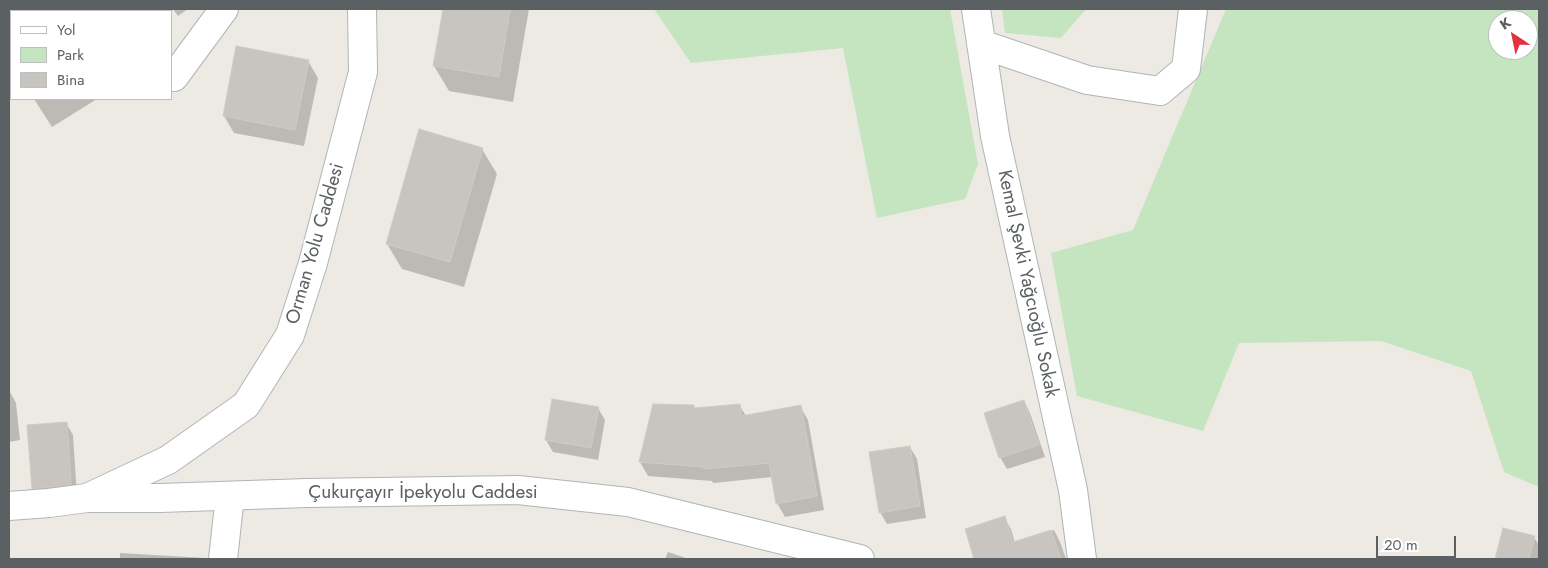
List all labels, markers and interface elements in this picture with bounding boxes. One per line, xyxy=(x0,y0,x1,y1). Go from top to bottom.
legend xyxy=(10,10,172,100)
north arrow xyxy=(1488,10,1538,60)
text: K xyxy=(1496,12,1515,34)
text: Yol xyxy=(57,19,76,41)
text: Park xyxy=(57,44,84,66)
text: Bina xyxy=(57,69,84,91)
street label: Orman Yolu Caddesi xyxy=(282,161,350,327)
street label: Kemal Şevki Yağcıoğlu Sokak xyxy=(992,168,1062,400)
street label: Çukurçayır İpekyolu Caddesi xyxy=(308,482,538,504)
scale bar xyxy=(1378,526,1458,558)
text: 20 m xyxy=(1384,534,1418,556)

